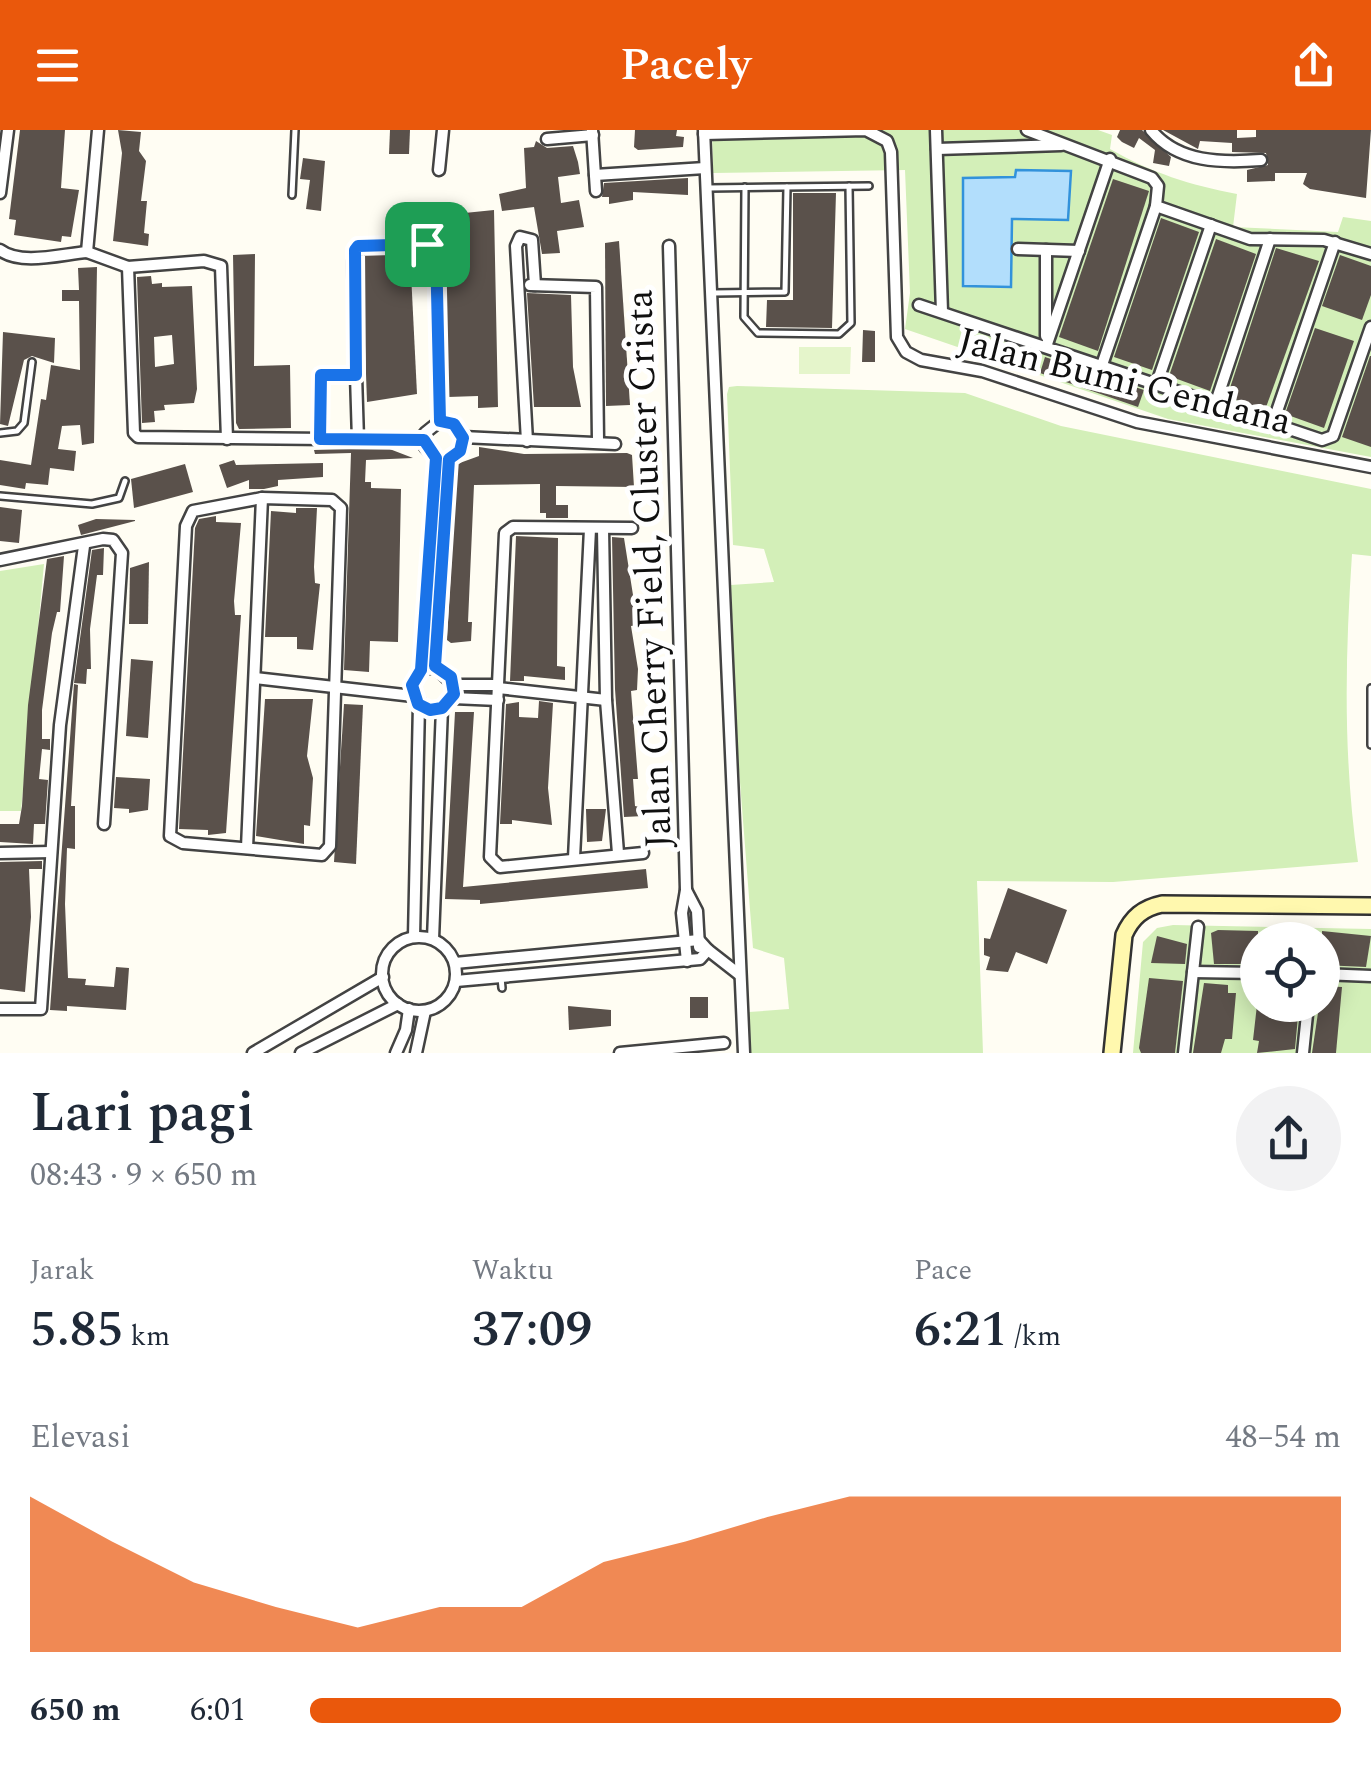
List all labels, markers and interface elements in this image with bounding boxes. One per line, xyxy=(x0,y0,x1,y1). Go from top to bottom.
text: Pacely xyxy=(620,31,751,100)
icon: menu xyxy=(30,38,85,93)
icon: share xyxy=(1286,38,1341,93)
pin xyxy=(385,202,470,287)
icon: arrive xyxy=(400,217,455,272)
street label: Jalan Cherry Field, Cluster Crista xyxy=(611,288,689,849)
street label: Jalan Bumi Cendana xyxy=(952,312,1298,452)
map controls xyxy=(1240,922,1340,1022)
button: locate xyxy=(1240,922,1340,1022)
text: Lari pagi xyxy=(30,1072,255,1155)
button: share xyxy=(1236,1086,1341,1191)
text: 08:43 · 9 × 650 m xyxy=(30,1151,258,1200)
text: Jarak xyxy=(30,1249,94,1292)
text: Waktu xyxy=(472,1249,553,1292)
text: Pace xyxy=(914,1249,972,1292)
text: 5.85 xyxy=(30,1292,123,1368)
text: 37:09 xyxy=(472,1292,592,1368)
text: 6:21 xyxy=(914,1292,1007,1368)
text: km xyxy=(123,1315,170,1358)
text: /km xyxy=(1007,1315,1061,1358)
text: Elevasi xyxy=(30,1413,131,1462)
text: 48–54 m xyxy=(1225,1413,1341,1462)
text: 650 m xyxy=(30,1686,121,1735)
text: 6:01 xyxy=(190,1686,246,1735)

